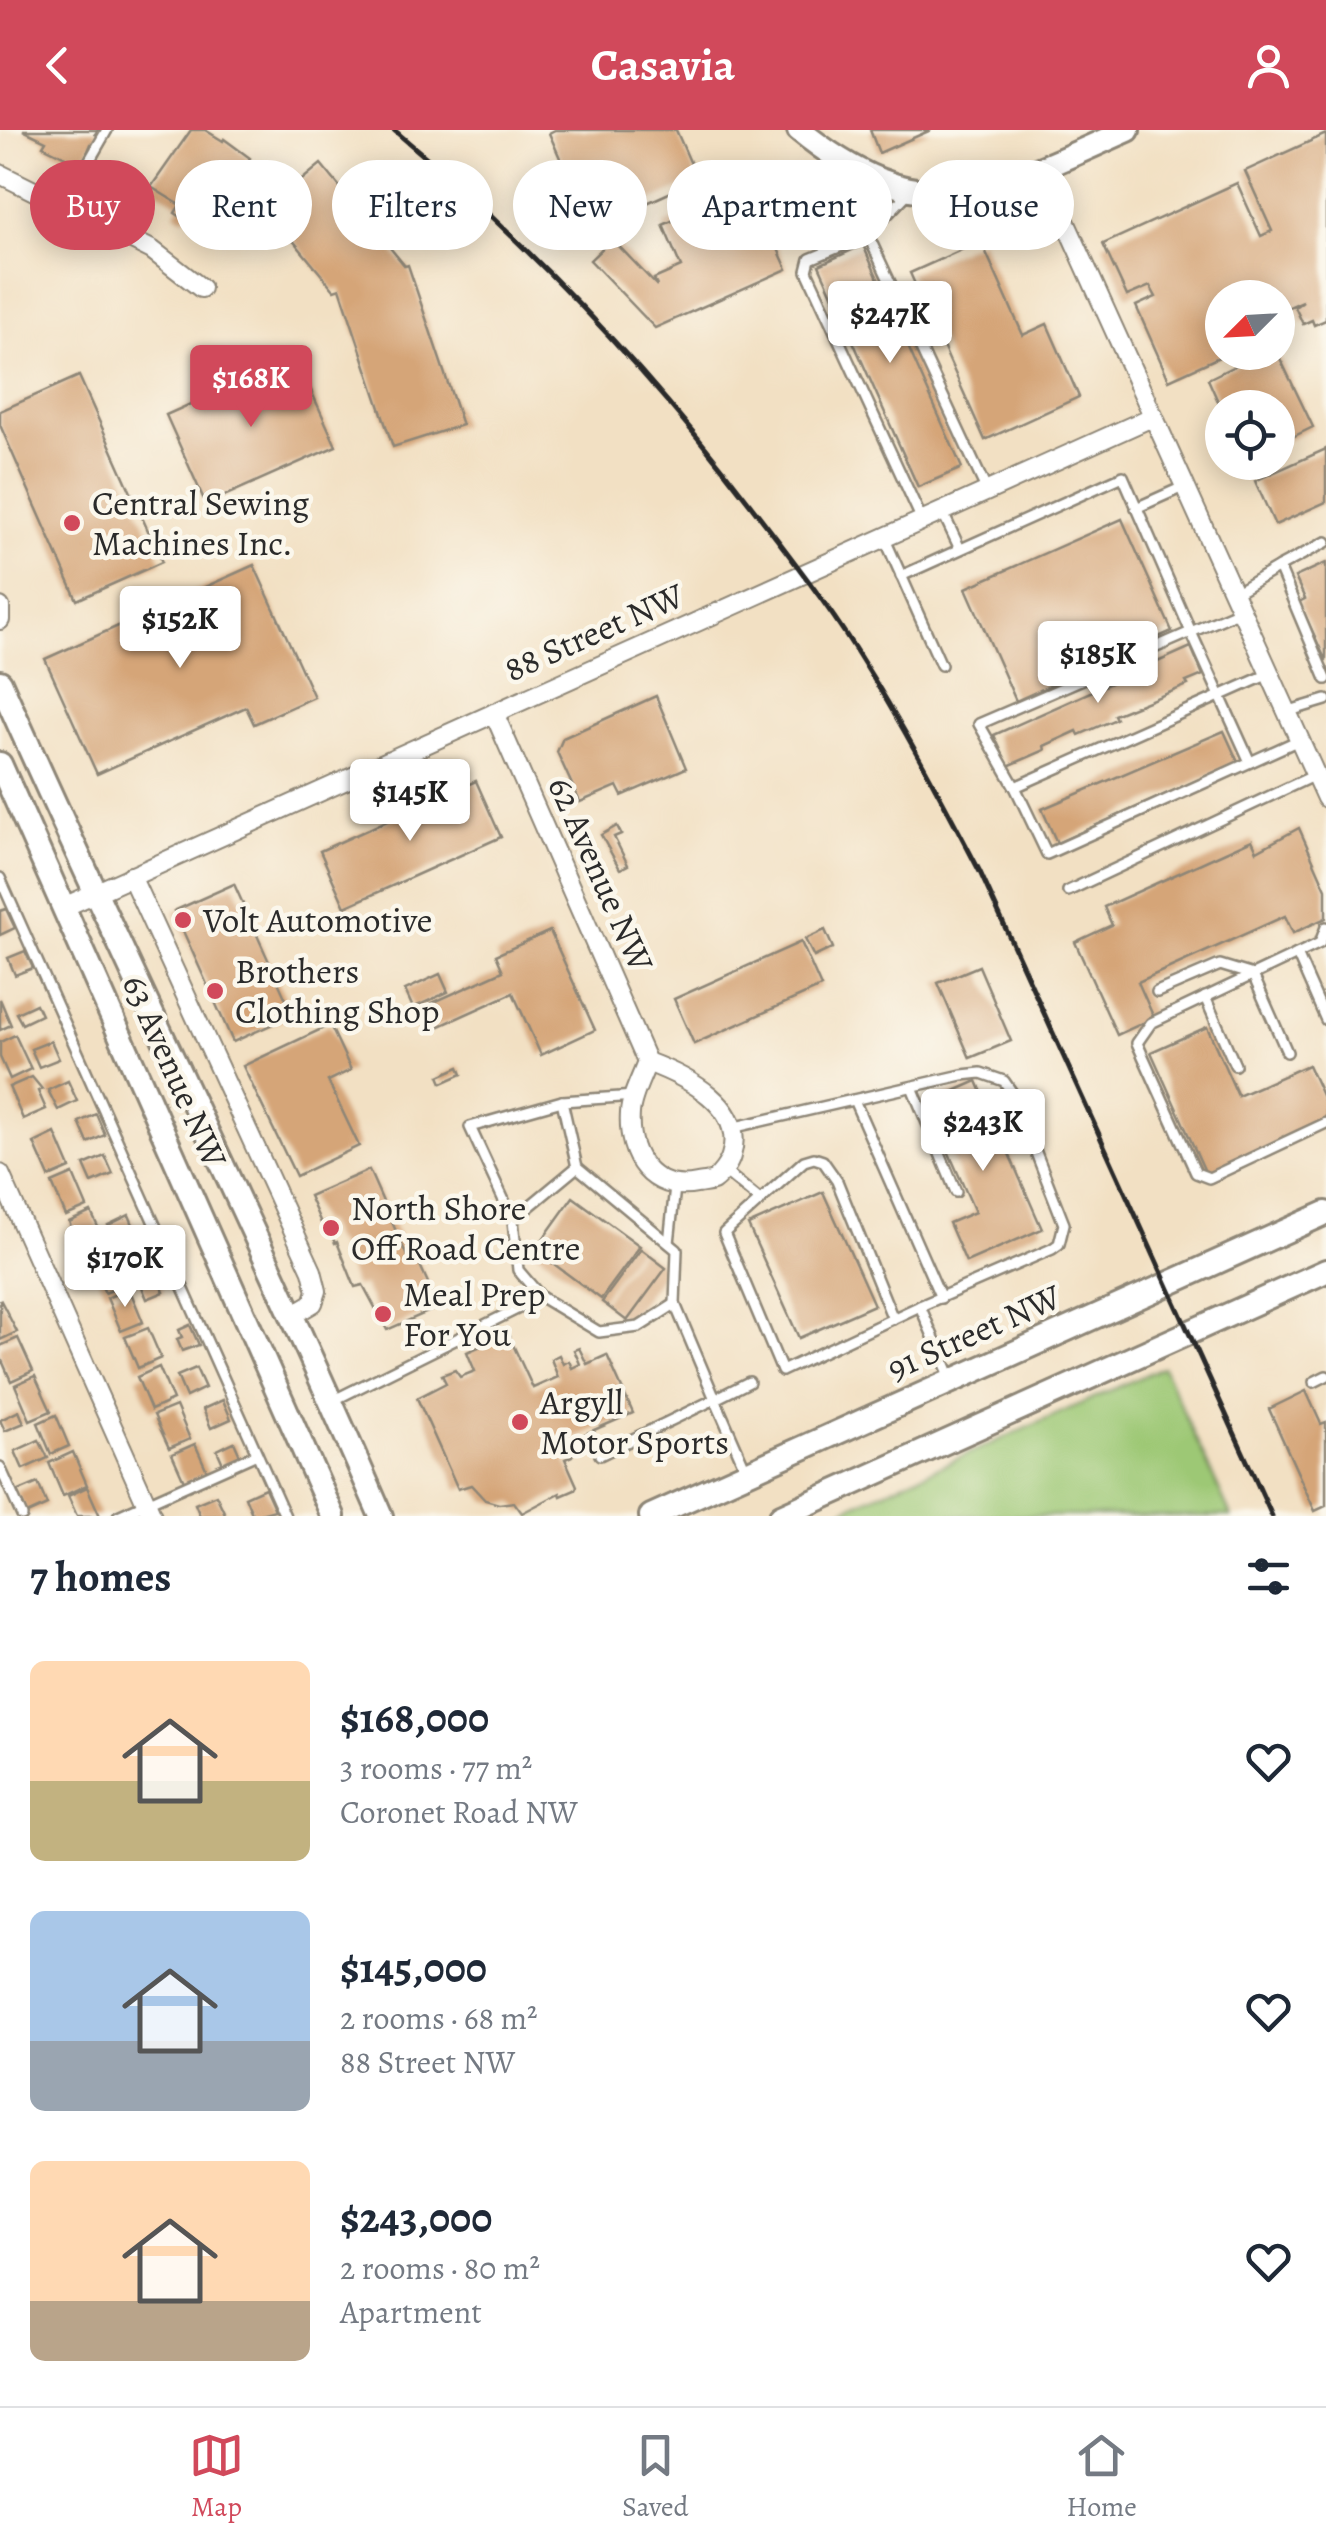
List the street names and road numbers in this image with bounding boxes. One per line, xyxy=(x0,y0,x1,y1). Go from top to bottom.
street label: 88 Street NW xyxy=(497,571,692,693)
street label: 62 Avenue NW xyxy=(537,769,666,979)
street label: 63 Avenue NW xyxy=(111,967,239,1175)
street label: 91 Street NW xyxy=(879,1272,1069,1392)

